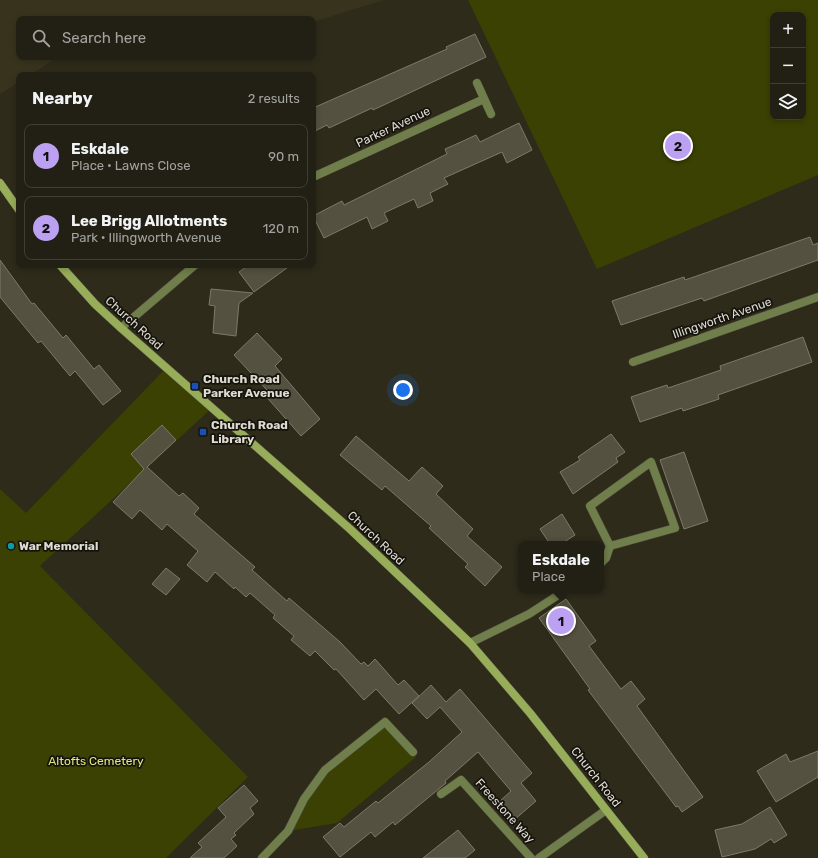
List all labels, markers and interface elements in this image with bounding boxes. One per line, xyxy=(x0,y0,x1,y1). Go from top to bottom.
map controls xyxy=(770,12,806,120)
button: + xyxy=(770,12,806,48)
search box xyxy=(16,16,316,60)
icon: search xyxy=(30,27,52,49)
text: Search here xyxy=(62,29,146,47)
button: − xyxy=(770,48,806,84)
button: layers xyxy=(770,84,806,120)
text: Nearby xyxy=(32,88,93,108)
text: 2 results xyxy=(248,91,300,106)
street label: Parker Avenue xyxy=(354,104,433,150)
pin: 2 xyxy=(665,131,691,161)
text: Eskdale xyxy=(71,140,129,158)
text: 1 xyxy=(43,149,49,164)
text: 90 m xyxy=(268,149,299,164)
text: Place · Lawns Close xyxy=(71,158,191,173)
text: Lee Brigg Allotments xyxy=(71,212,227,230)
text: 2 xyxy=(42,221,50,236)
text: 120 m xyxy=(263,221,299,236)
text: Park · Illingworth Avenue xyxy=(71,230,221,245)
street label: Church Road xyxy=(102,294,166,352)
street label: Illingworth Avenue xyxy=(671,294,774,342)
place label: Church Road Parker Avenue xyxy=(203,372,290,400)
your location xyxy=(393,380,413,400)
marker: Church Road Parker Avenue xyxy=(190,381,200,391)
place label: Church Road Library xyxy=(211,418,288,446)
marker: Church Road Library xyxy=(198,427,208,437)
street label: Church Road xyxy=(345,508,407,568)
place label: War Memorial xyxy=(19,539,98,553)
marker: War Memorial xyxy=(6,541,16,551)
popup xyxy=(518,541,604,593)
text: Eskdale xyxy=(532,551,590,569)
text: Place xyxy=(532,569,565,584)
pin: 1 xyxy=(548,606,574,636)
street label: Church Road xyxy=(568,744,624,810)
park label: Altofts Cemetery xyxy=(48,754,144,768)
street label: Freestone Way xyxy=(472,776,538,846)

